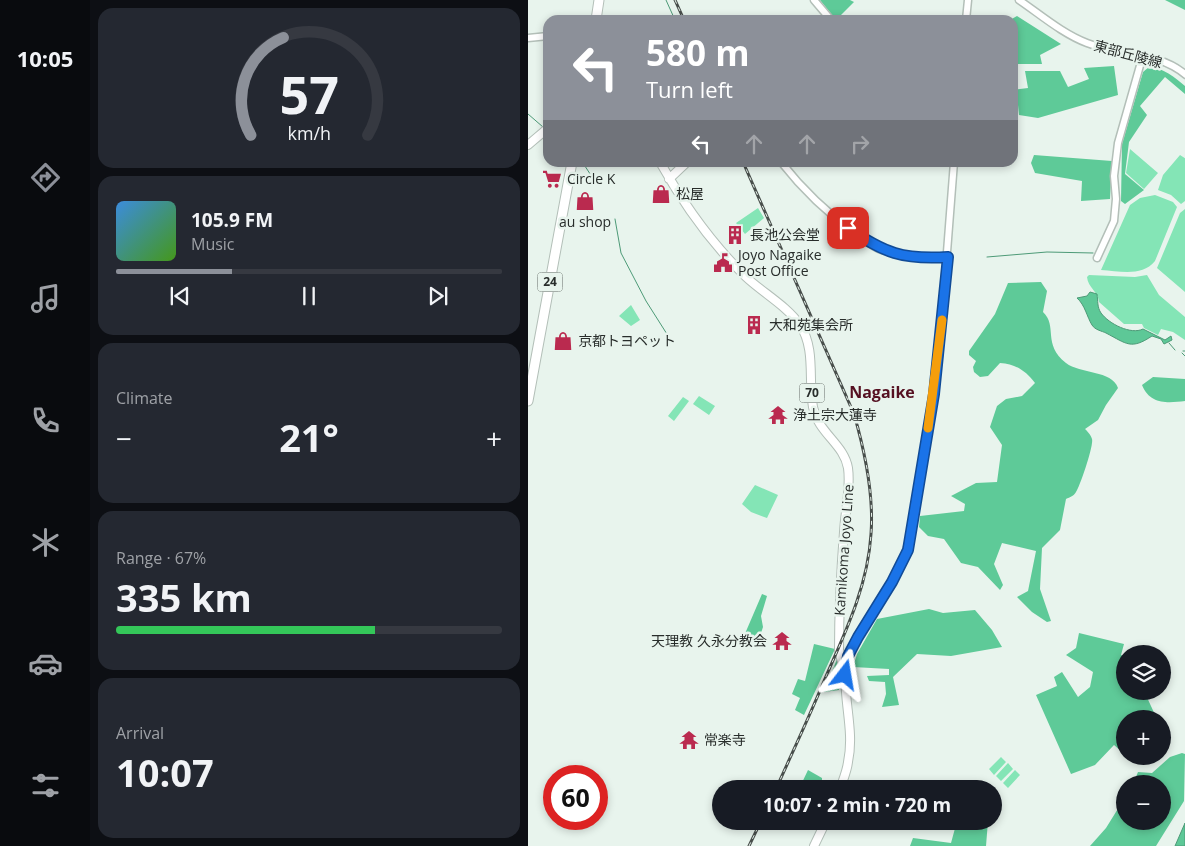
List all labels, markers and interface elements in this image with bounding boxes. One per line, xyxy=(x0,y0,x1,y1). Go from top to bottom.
text: 580 m xyxy=(646,29,750,76)
icon: left xyxy=(563,35,628,100)
street label: 東部丘陵線 xyxy=(1092,35,1164,72)
text: 10:05 xyxy=(17,43,73,73)
text: 57 xyxy=(279,58,339,129)
text: Turn left xyxy=(646,74,733,104)
text: km/h xyxy=(287,121,331,145)
icon: left xyxy=(687,130,715,158)
icon: ahead xyxy=(740,130,768,158)
icon: ahead xyxy=(793,130,821,158)
icon: right xyxy=(846,130,874,158)
icon: directions xyxy=(28,160,63,195)
supermarket icon: Circle K xyxy=(541,168,563,190)
place label: Circle K xyxy=(567,169,616,188)
shop icon: 松屋 xyxy=(650,183,672,205)
place label: 松屋 xyxy=(676,184,704,203)
shop icon: au shop xyxy=(574,190,596,212)
text: 105.9 FM xyxy=(191,207,273,233)
pin xyxy=(827,207,869,249)
place label: au shop xyxy=(559,212,611,231)
icon: arrive xyxy=(834,214,862,242)
building icon: 長池公会堂 xyxy=(724,224,746,246)
place label: 長池公会堂 xyxy=(750,225,820,244)
text: Music xyxy=(191,233,235,255)
place label: Joyo Nagaike Post Office xyxy=(736,245,822,280)
public building icon: Joyo Nagaike Post Office xyxy=(712,252,734,274)
road number: 24 xyxy=(538,272,562,292)
icon: music xyxy=(28,281,63,316)
icon: previous xyxy=(166,282,194,310)
icon: pause xyxy=(295,282,323,310)
icon: next xyxy=(424,282,452,310)
building icon: 大和苑集会所 xyxy=(743,314,765,336)
place label: 大和苑集会所 xyxy=(769,315,853,334)
shop icon: 京都トヨペット xyxy=(552,330,574,352)
place label: 京都トヨペット xyxy=(578,331,676,350)
district label: Nagaike xyxy=(849,381,915,403)
road number: 70 xyxy=(800,383,824,402)
text: Climate xyxy=(116,387,173,409)
icon: phone xyxy=(28,403,63,438)
temple icon: 浄土宗大蓮寺 xyxy=(767,404,789,426)
place label: 浄土宗大蓮寺 xyxy=(793,405,877,424)
text: 21° xyxy=(279,411,339,463)
text: − xyxy=(116,419,132,457)
text: + xyxy=(486,419,502,457)
street label: Kamikoma Joyo Line xyxy=(829,484,858,616)
icon: climate xyxy=(28,525,63,560)
text: Range · 67% xyxy=(116,547,206,569)
text: 335 km xyxy=(116,571,252,623)
temple icon: 天理教 久永分教会 xyxy=(771,630,793,652)
place label: 天理教 久永分教会 xyxy=(651,631,767,650)
map controls xyxy=(1116,645,1171,830)
button: layers xyxy=(1116,645,1171,700)
icon: car xyxy=(28,646,63,681)
position arrow xyxy=(818,648,870,700)
button: + xyxy=(1116,710,1171,765)
text: Arrival xyxy=(116,722,164,744)
temple icon: 常楽寺 xyxy=(678,729,700,751)
place label: 常楽寺 xyxy=(704,730,746,749)
text: 10:07 xyxy=(116,746,214,798)
speed limit sign: 60 xyxy=(543,765,608,830)
icon: filters xyxy=(28,768,63,803)
button: − xyxy=(1116,775,1171,830)
text: 10:07 · 2 min · 720 m xyxy=(763,792,951,818)

